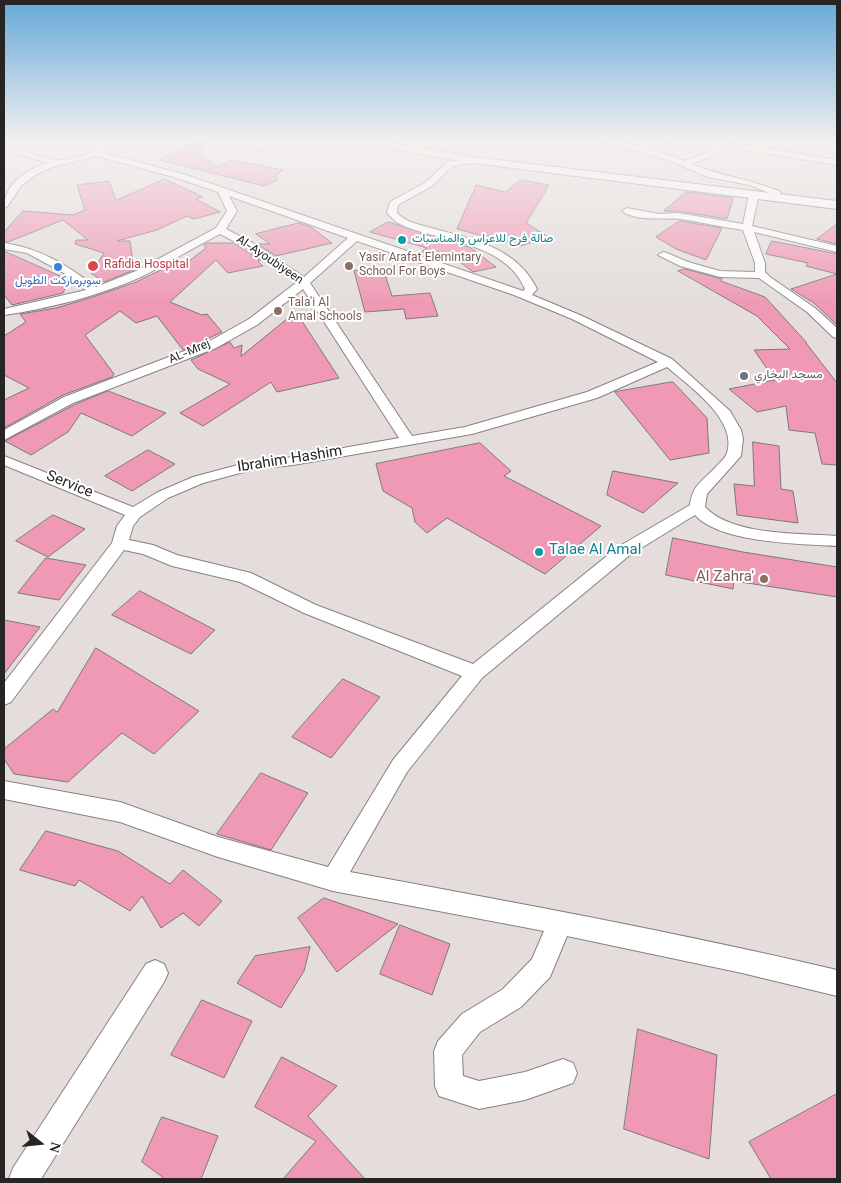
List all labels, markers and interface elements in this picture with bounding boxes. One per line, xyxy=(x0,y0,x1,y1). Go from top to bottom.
street label: Al-Ayoubiyeen xyxy=(233,233,305,289)
place label: صالة فرح للاعراس والمناسبات xyxy=(412,233,553,247)
marker: صالة فرح للاعراس والمناسبات xyxy=(396,234,408,246)
place label: Yasir Arafat Elemintary School For Boys xyxy=(359,252,481,280)
marker: Rafidia Hospital xyxy=(86,259,100,273)
place label: Rafidia Hospital xyxy=(104,259,189,273)
marker: Yasir Arafat Elemintary School For Boys xyxy=(343,260,355,272)
marker: سوبرماركت الطويل xyxy=(52,261,64,273)
place label: سوبرماركت الطويل xyxy=(15,275,101,289)
place label: Tala'i Al Amal Schools xyxy=(288,297,362,325)
marker: Tala'i Al Amal Schools xyxy=(272,305,284,317)
street label: AL-Mrej xyxy=(167,338,213,368)
place label: مسجد البخاري xyxy=(754,369,823,383)
marker: مسجد البخاري xyxy=(738,370,750,382)
street label: Ibrahim Hashim xyxy=(236,444,344,478)
street label: Service xyxy=(43,469,95,503)
place label: Talae Al Amal xyxy=(549,543,641,561)
marker: Talae Al Amal xyxy=(533,546,545,558)
place label: Al Zahra' xyxy=(696,570,754,588)
marker: Al Zahra' xyxy=(758,573,770,585)
north arrow xyxy=(15,1118,65,1168)
text: N xyxy=(46,1140,64,1154)

